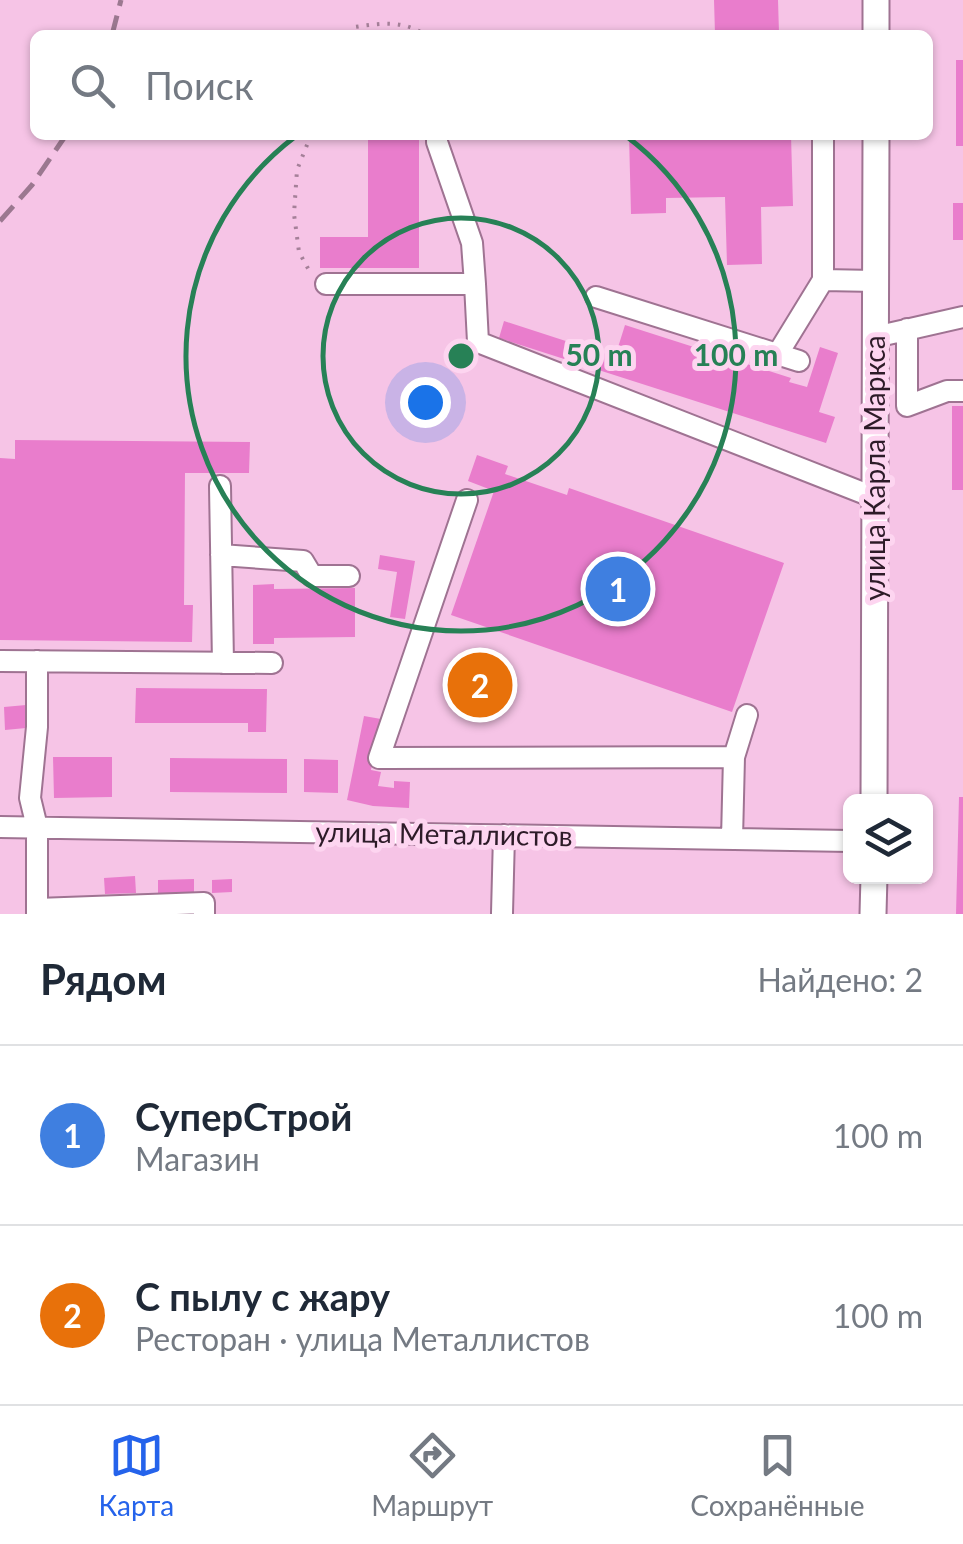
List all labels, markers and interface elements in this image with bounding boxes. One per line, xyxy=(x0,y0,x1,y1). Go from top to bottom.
search box xyxy=(30,30,933,140)
icon: search xyxy=(65,58,120,113)
text: Поиск xyxy=(145,62,254,108)
street label: улица Карла Маркса xyxy=(857,335,891,601)
text: 50 m xyxy=(565,336,633,372)
text: 100 m xyxy=(694,336,778,372)
centre of rings xyxy=(443,338,479,374)
your location xyxy=(400,377,451,428)
pin: 1 xyxy=(586,552,650,626)
pin: 2 xyxy=(448,648,512,722)
map controls xyxy=(843,794,933,884)
button: layers xyxy=(843,794,933,884)
street label: улица Металлистов xyxy=(315,814,573,852)
text: Рядом xyxy=(40,954,167,1004)
text: Найдено: 2 xyxy=(757,960,923,999)
text: СуперСтрой xyxy=(135,1093,352,1139)
text: 1 xyxy=(63,1116,82,1155)
text: 100 m xyxy=(833,1116,923,1155)
text: Магазин xyxy=(135,1139,260,1178)
text: С пылу с жару xyxy=(135,1273,390,1319)
text: 2 xyxy=(63,1296,82,1335)
text: 100 m xyxy=(833,1296,923,1335)
text: Ресторан · улица Металлистов xyxy=(135,1319,590,1358)
tab: Карта xyxy=(98,1428,174,1522)
tab: Маршрут xyxy=(371,1428,493,1522)
tab: Сохранённые xyxy=(690,1428,865,1522)

